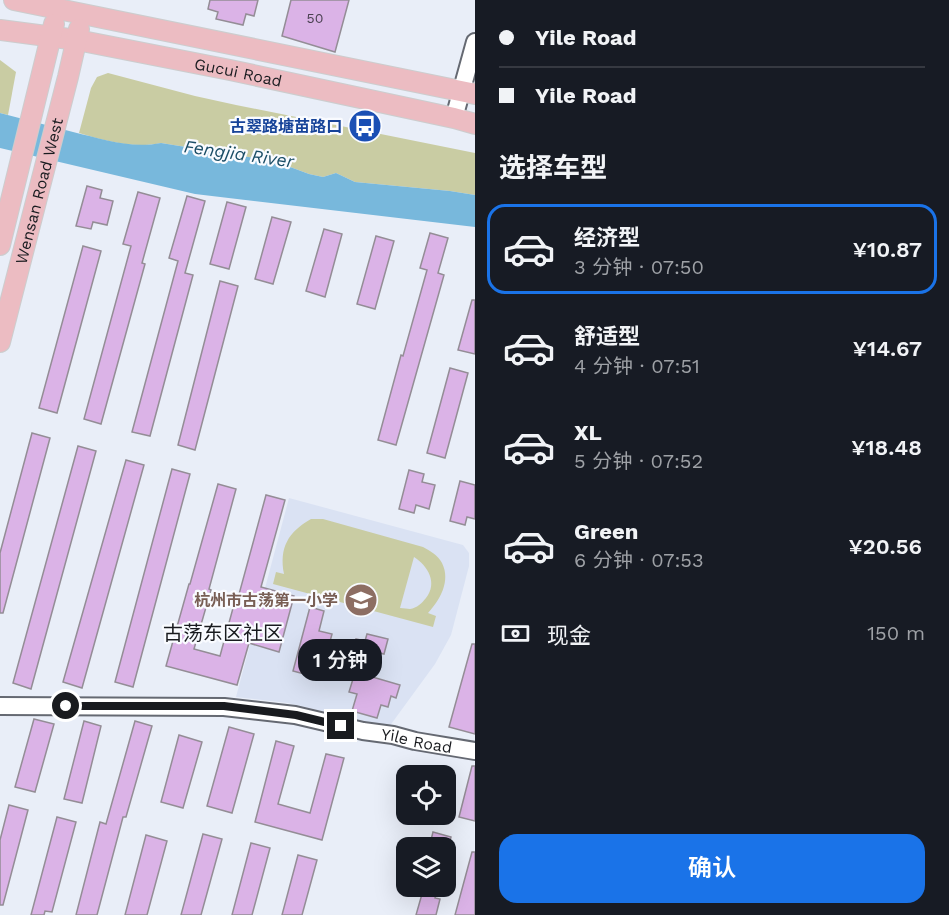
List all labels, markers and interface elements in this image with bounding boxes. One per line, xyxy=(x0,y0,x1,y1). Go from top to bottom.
house number: 50 xyxy=(307,10,323,26)
text: Yile Road xyxy=(535,25,636,50)
street label: Gucui Road xyxy=(193,54,284,91)
text: Yile Road xyxy=(535,83,636,108)
bus stop icon: 古翠路塘苗路口 xyxy=(347,108,383,144)
street label: Wensan Road West xyxy=(11,116,67,266)
place label: 古翠路塘苗路口 xyxy=(230,117,342,136)
water label: Fengjia River xyxy=(183,135,296,172)
text: 选择车型 xyxy=(499,152,607,184)
icon: car xyxy=(502,222,556,276)
text: 经济型 xyxy=(574,225,640,250)
text: ¥10.87 xyxy=(853,237,922,262)
text: 3 分钟 · 07:50 xyxy=(574,255,704,279)
icon: car xyxy=(502,321,556,375)
text: 舒适型 xyxy=(574,324,640,349)
text: ¥14.67 xyxy=(853,336,922,361)
text: 4 分钟 · 07:51 xyxy=(574,354,700,378)
icon: car xyxy=(502,420,556,474)
text: XL xyxy=(574,420,602,445)
text: ¥18.48 xyxy=(851,435,922,460)
text: 5 分钟 · 07:52 xyxy=(574,449,703,473)
icon: car xyxy=(502,519,556,573)
text: Green xyxy=(574,519,638,544)
text: ¥20.56 xyxy=(849,534,922,559)
text: 6 分钟 · 07:53 xyxy=(574,548,704,572)
school or university icon: 杭州市古荡第一小学 xyxy=(343,582,379,618)
place label: 杭州市古荡第一小学 xyxy=(194,591,338,610)
icon: cash xyxy=(499,617,532,650)
district label: 古荡东区社区 xyxy=(163,621,283,645)
text: 150 m xyxy=(867,621,925,645)
text: 现金 xyxy=(547,623,591,648)
callout: 1 分钟 xyxy=(299,639,383,681)
text: 1 分钟 xyxy=(313,648,367,672)
route start xyxy=(52,692,79,719)
route end xyxy=(327,712,354,739)
street label: Yile Road xyxy=(380,725,454,757)
map controls xyxy=(396,765,456,897)
button: locate xyxy=(396,765,456,825)
button: 确认 xyxy=(499,834,925,903)
button: layers xyxy=(396,837,456,897)

